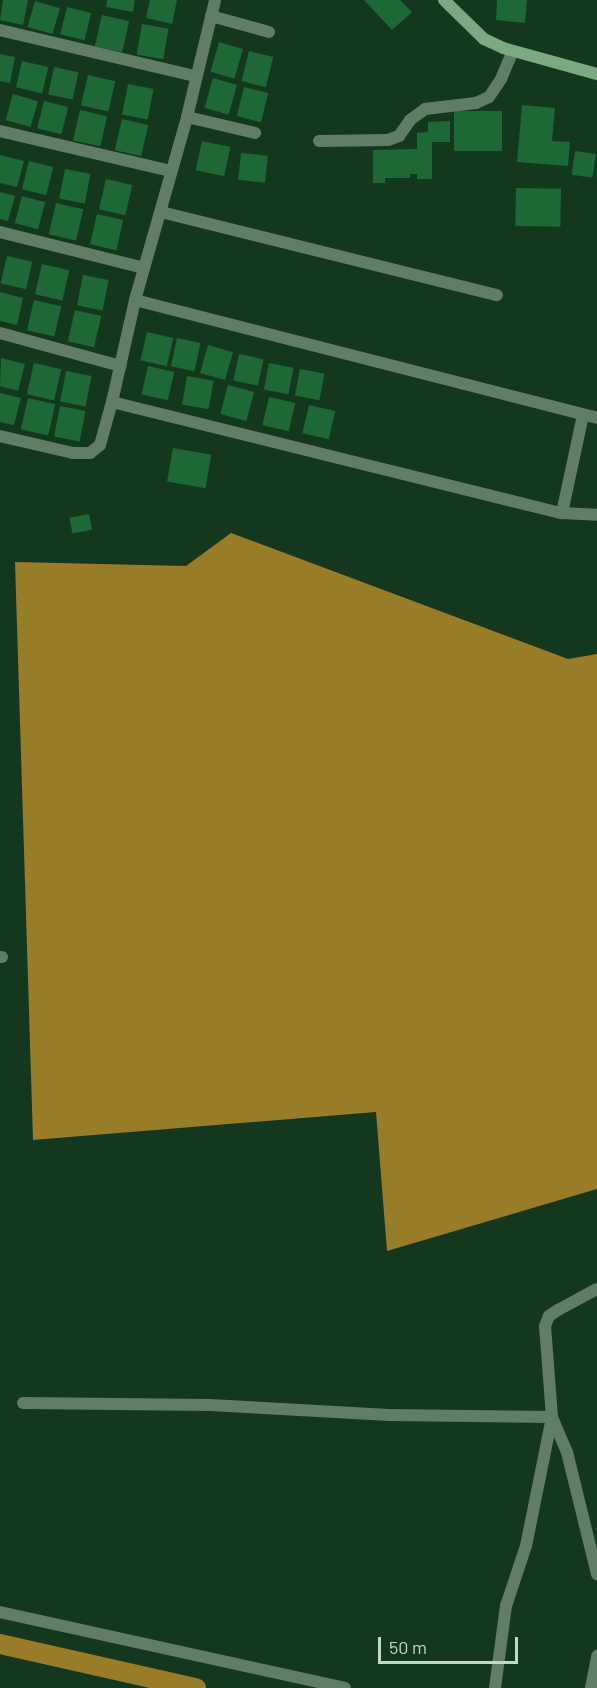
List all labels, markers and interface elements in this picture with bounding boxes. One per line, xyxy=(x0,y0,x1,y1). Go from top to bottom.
scale bar xyxy=(381,1625,520,1663)
text: 50 m xyxy=(389,1636,427,1658)

